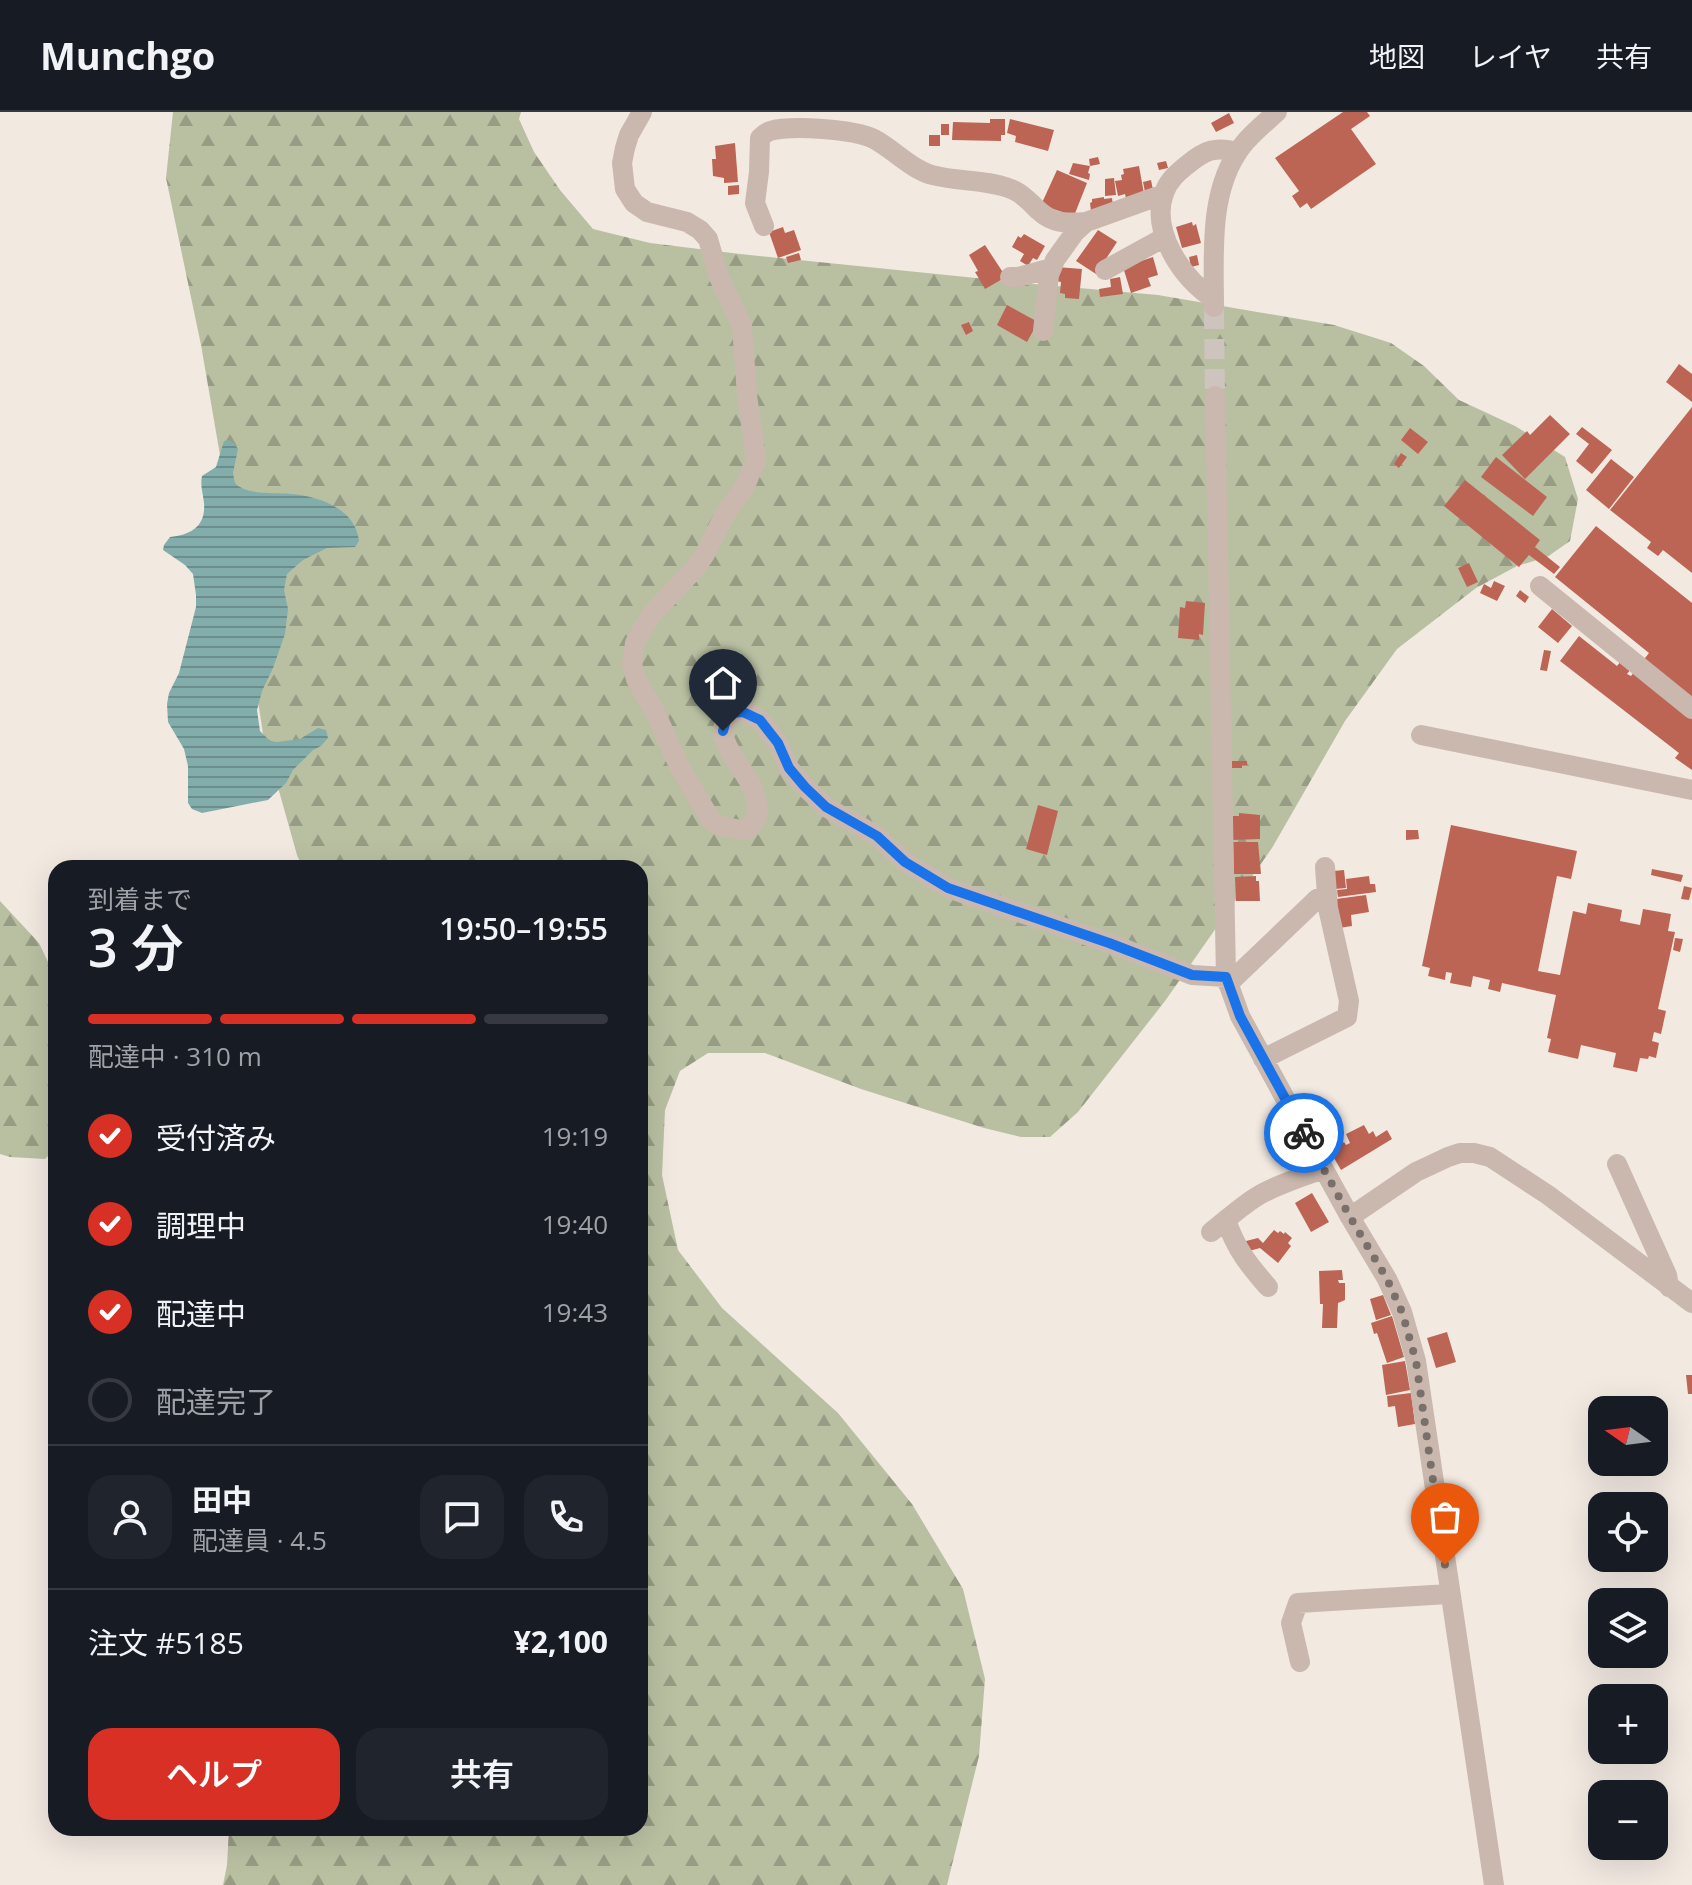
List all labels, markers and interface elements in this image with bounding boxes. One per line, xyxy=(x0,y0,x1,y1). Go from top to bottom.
text: Munchgo xyxy=(40,29,215,81)
text: 地図 xyxy=(1369,37,1425,75)
text: レイヤ xyxy=(1469,37,1552,75)
text: 共有 xyxy=(1596,37,1652,75)
pin xyxy=(689,649,757,731)
icon: home xyxy=(701,661,745,705)
text: 到着まで xyxy=(88,881,192,917)
text: 19:50–19:55 xyxy=(439,908,608,949)
text: 3 分 xyxy=(88,911,183,982)
text: 配達中 · 310 m xyxy=(88,1038,262,1074)
courier xyxy=(1264,1093,1344,1173)
icon: bike xyxy=(1282,1111,1326,1155)
icon: check xyxy=(88,1114,132,1158)
text: 受付済み xyxy=(156,1117,276,1158)
text: 19:19 xyxy=(542,1118,608,1154)
icon: check xyxy=(88,1202,132,1246)
text: 調理中 xyxy=(156,1205,246,1246)
text: 19:40 xyxy=(542,1206,608,1242)
icon: check xyxy=(88,1290,132,1334)
text: 配達中 xyxy=(156,1293,246,1334)
text: 19:43 xyxy=(542,1294,608,1330)
text: 配達完了 xyxy=(156,1381,276,1422)
north arrow xyxy=(1588,1396,1668,1476)
map controls xyxy=(1588,1396,1668,1860)
button: person xyxy=(88,1475,172,1559)
button: chat xyxy=(420,1475,504,1559)
button: phone xyxy=(524,1475,608,1559)
text: 田中 xyxy=(192,1479,252,1520)
pin xyxy=(1411,1483,1479,1565)
button: locate xyxy=(1588,1492,1668,1572)
icon: bag xyxy=(1423,1495,1467,1539)
text: 配達員 · 4.5 xyxy=(192,1522,327,1558)
button: layers xyxy=(1588,1588,1668,1668)
text: ¥2,100 xyxy=(514,1621,608,1662)
text: 注文 #5185 xyxy=(88,1622,244,1663)
button: + xyxy=(1588,1684,1668,1764)
button: ヘルプ xyxy=(88,1728,340,1820)
button: 共有 xyxy=(356,1728,608,1820)
button: − xyxy=(1588,1780,1668,1860)

